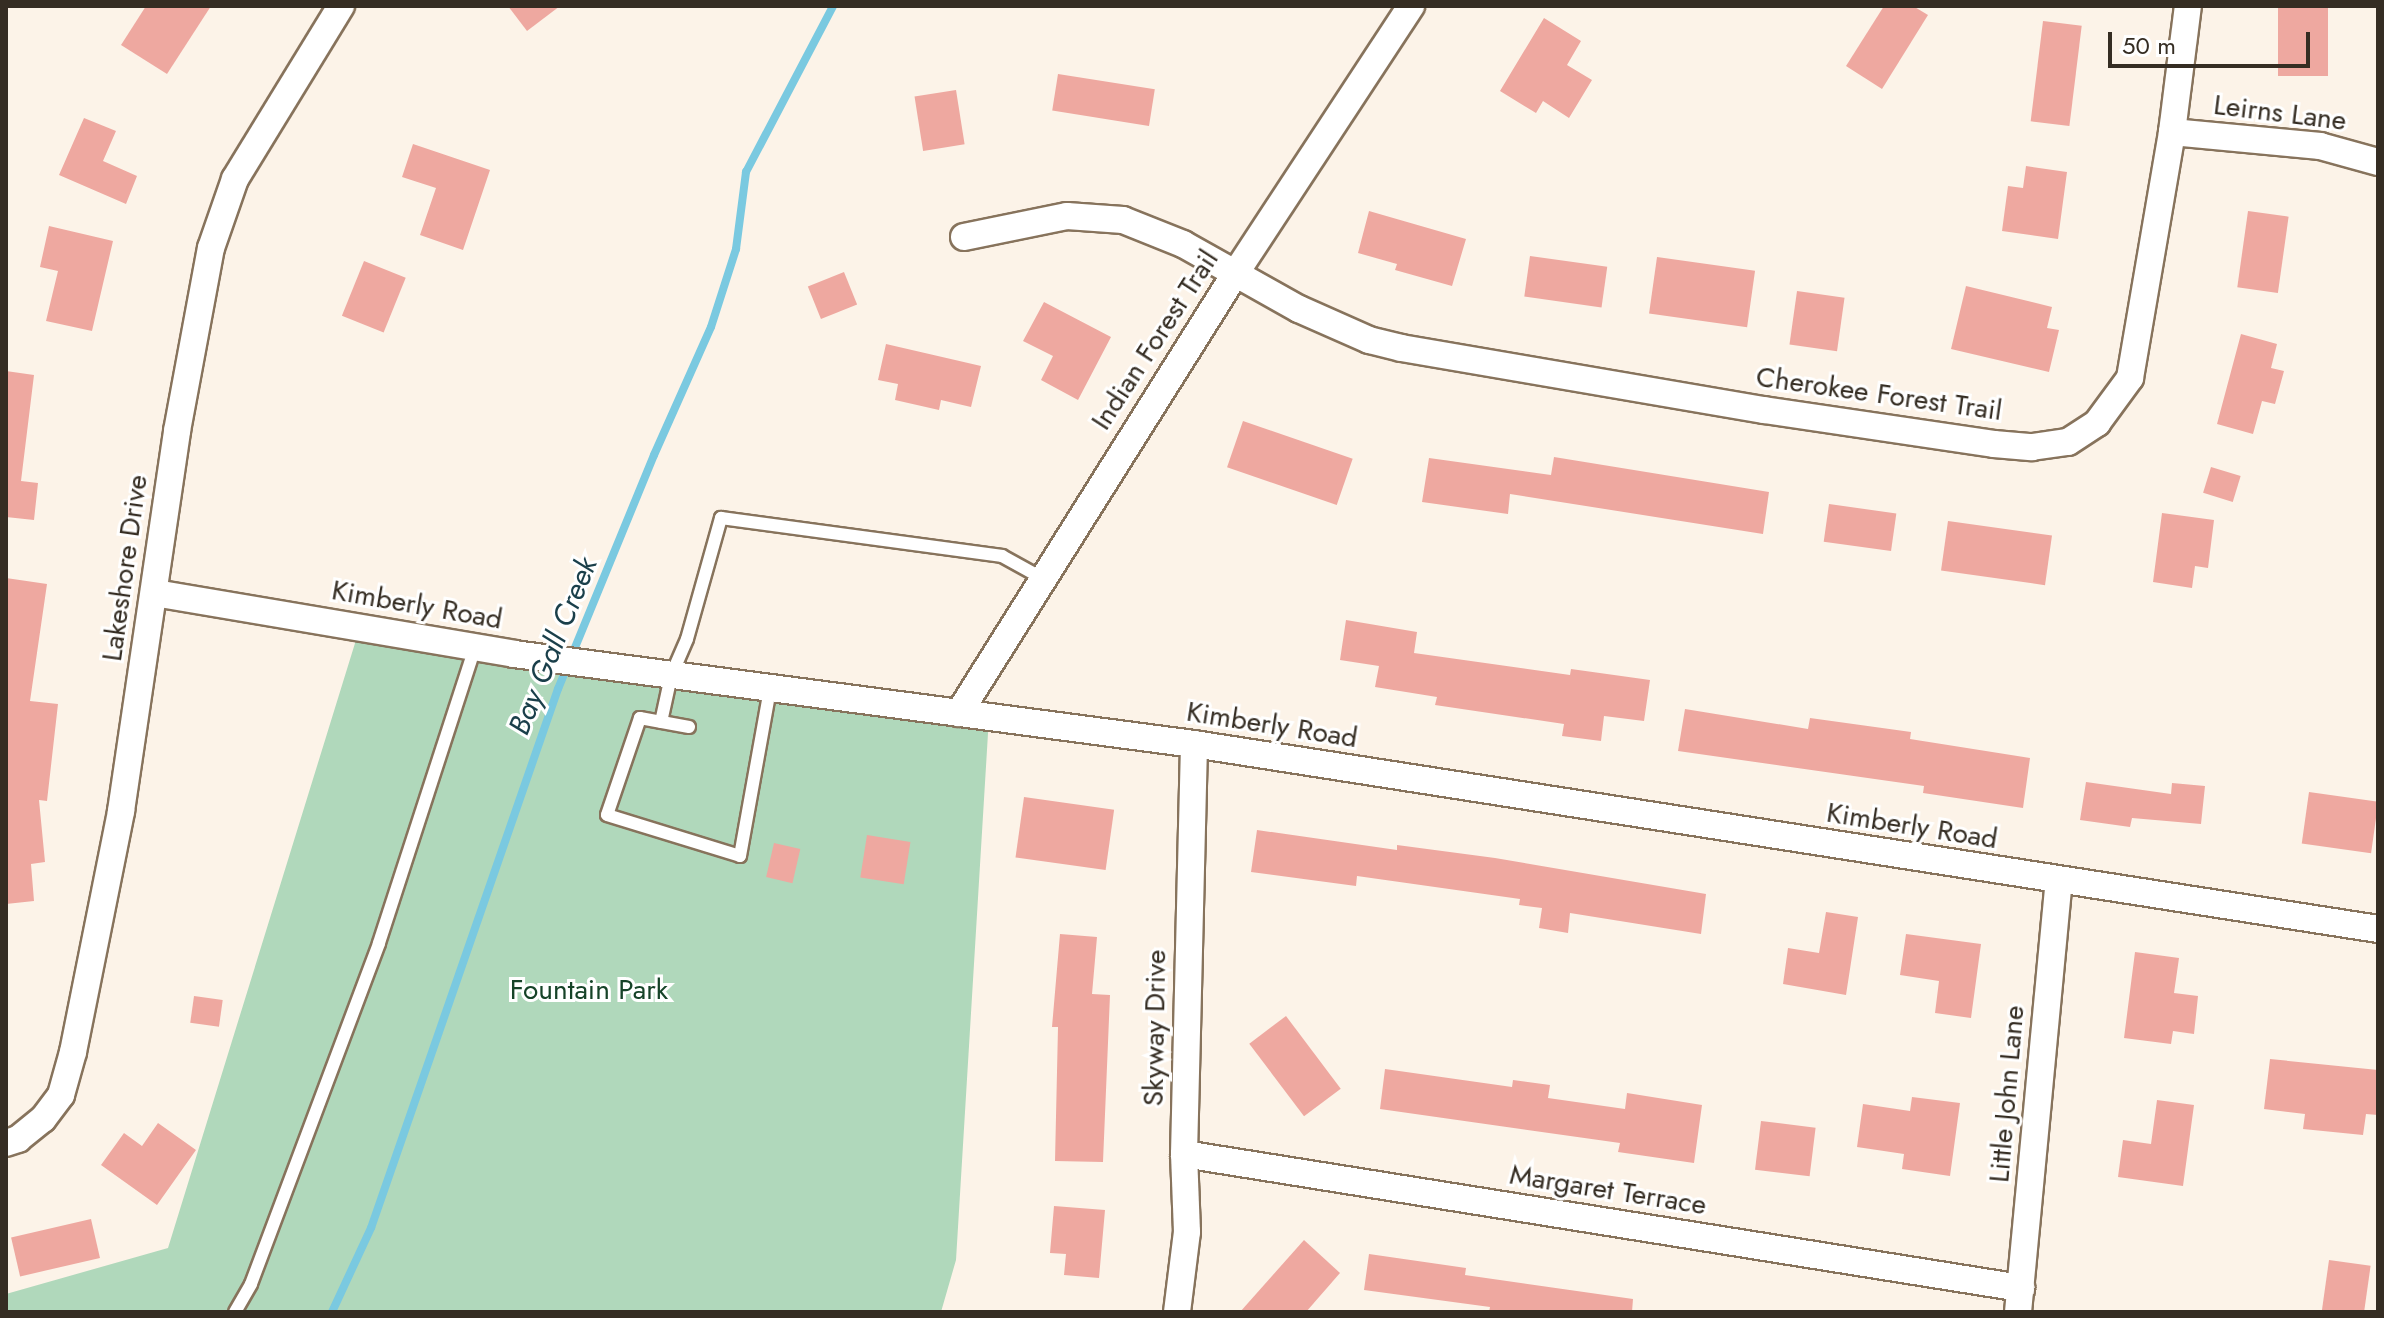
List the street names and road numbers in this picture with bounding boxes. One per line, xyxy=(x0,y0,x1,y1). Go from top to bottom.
street label: Leirns Lane xyxy=(2212,88,2348,138)
street label: Indian Forest Trail xyxy=(1084,244,1226,436)
street label: Cherokee Forest Trail xyxy=(1754,360,2004,428)
street label: Lakeshore Drive xyxy=(95,473,155,663)
street label: Kimberly Road xyxy=(329,573,505,637)
street label: Kimberly Road xyxy=(1184,695,1360,755)
street label: Kimberly Road xyxy=(1824,796,2000,856)
street label: Skyway Drive xyxy=(1137,949,1173,1107)
street label: Little John Lane xyxy=(1983,1004,2031,1184)
street label: Margaret Terrace xyxy=(1507,1158,1709,1222)

